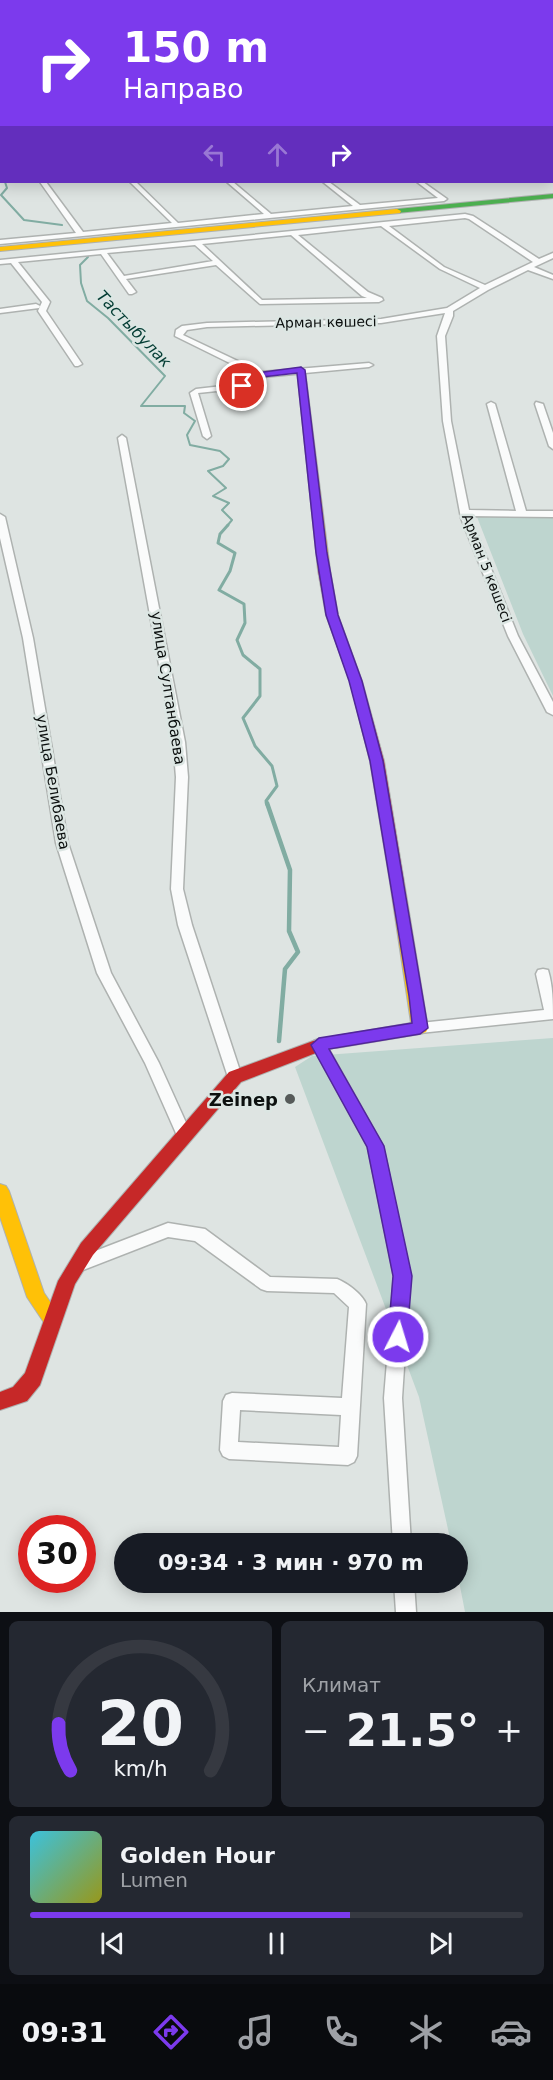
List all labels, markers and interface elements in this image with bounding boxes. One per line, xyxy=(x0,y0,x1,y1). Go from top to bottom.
text: 150 m xyxy=(123,23,269,72)
icon: right xyxy=(24,24,102,102)
text: Направо xyxy=(123,73,244,104)
icon: left xyxy=(198,138,231,171)
icon: ahead xyxy=(261,138,294,171)
icon: right xyxy=(324,138,357,171)
water label: Тастыбулак xyxy=(93,287,176,372)
street label: Арман көшесі xyxy=(275,313,377,331)
pin xyxy=(216,360,267,411)
icon: arrive xyxy=(225,369,258,402)
street label: Арман 5 көшесі xyxy=(459,512,515,624)
street label: улица Султанбаева xyxy=(147,610,189,766)
street label: улица Белибаева xyxy=(32,713,74,851)
place label: Zeinep xyxy=(209,1089,278,1110)
marker: Zeinep xyxy=(283,1092,297,1106)
position arrow xyxy=(366,1305,430,1369)
speed limit sign: 30 xyxy=(18,1515,96,1593)
text: 09:34 · 3 мин · 970 m xyxy=(158,1550,424,1575)
text: Климат xyxy=(302,1673,381,1697)
text: 20 xyxy=(97,1687,184,1760)
text: 21.5° xyxy=(346,1704,479,1757)
text: − xyxy=(302,1711,330,1750)
text: + xyxy=(495,1711,523,1750)
text: km/h xyxy=(113,1756,168,1781)
text: Golden Hour xyxy=(120,1843,275,1868)
text: Lumen xyxy=(120,1868,188,1892)
icon: previous xyxy=(96,1927,129,1960)
icon: pause xyxy=(260,1927,293,1960)
icon: next xyxy=(424,1927,457,1960)
icon: directions xyxy=(150,2011,192,2053)
icon: music xyxy=(235,2011,277,2053)
icon: phone xyxy=(320,2011,362,2053)
icon: climate xyxy=(405,2011,447,2053)
icon: car xyxy=(490,2011,532,2053)
text: 09:31 xyxy=(21,2017,107,2048)

